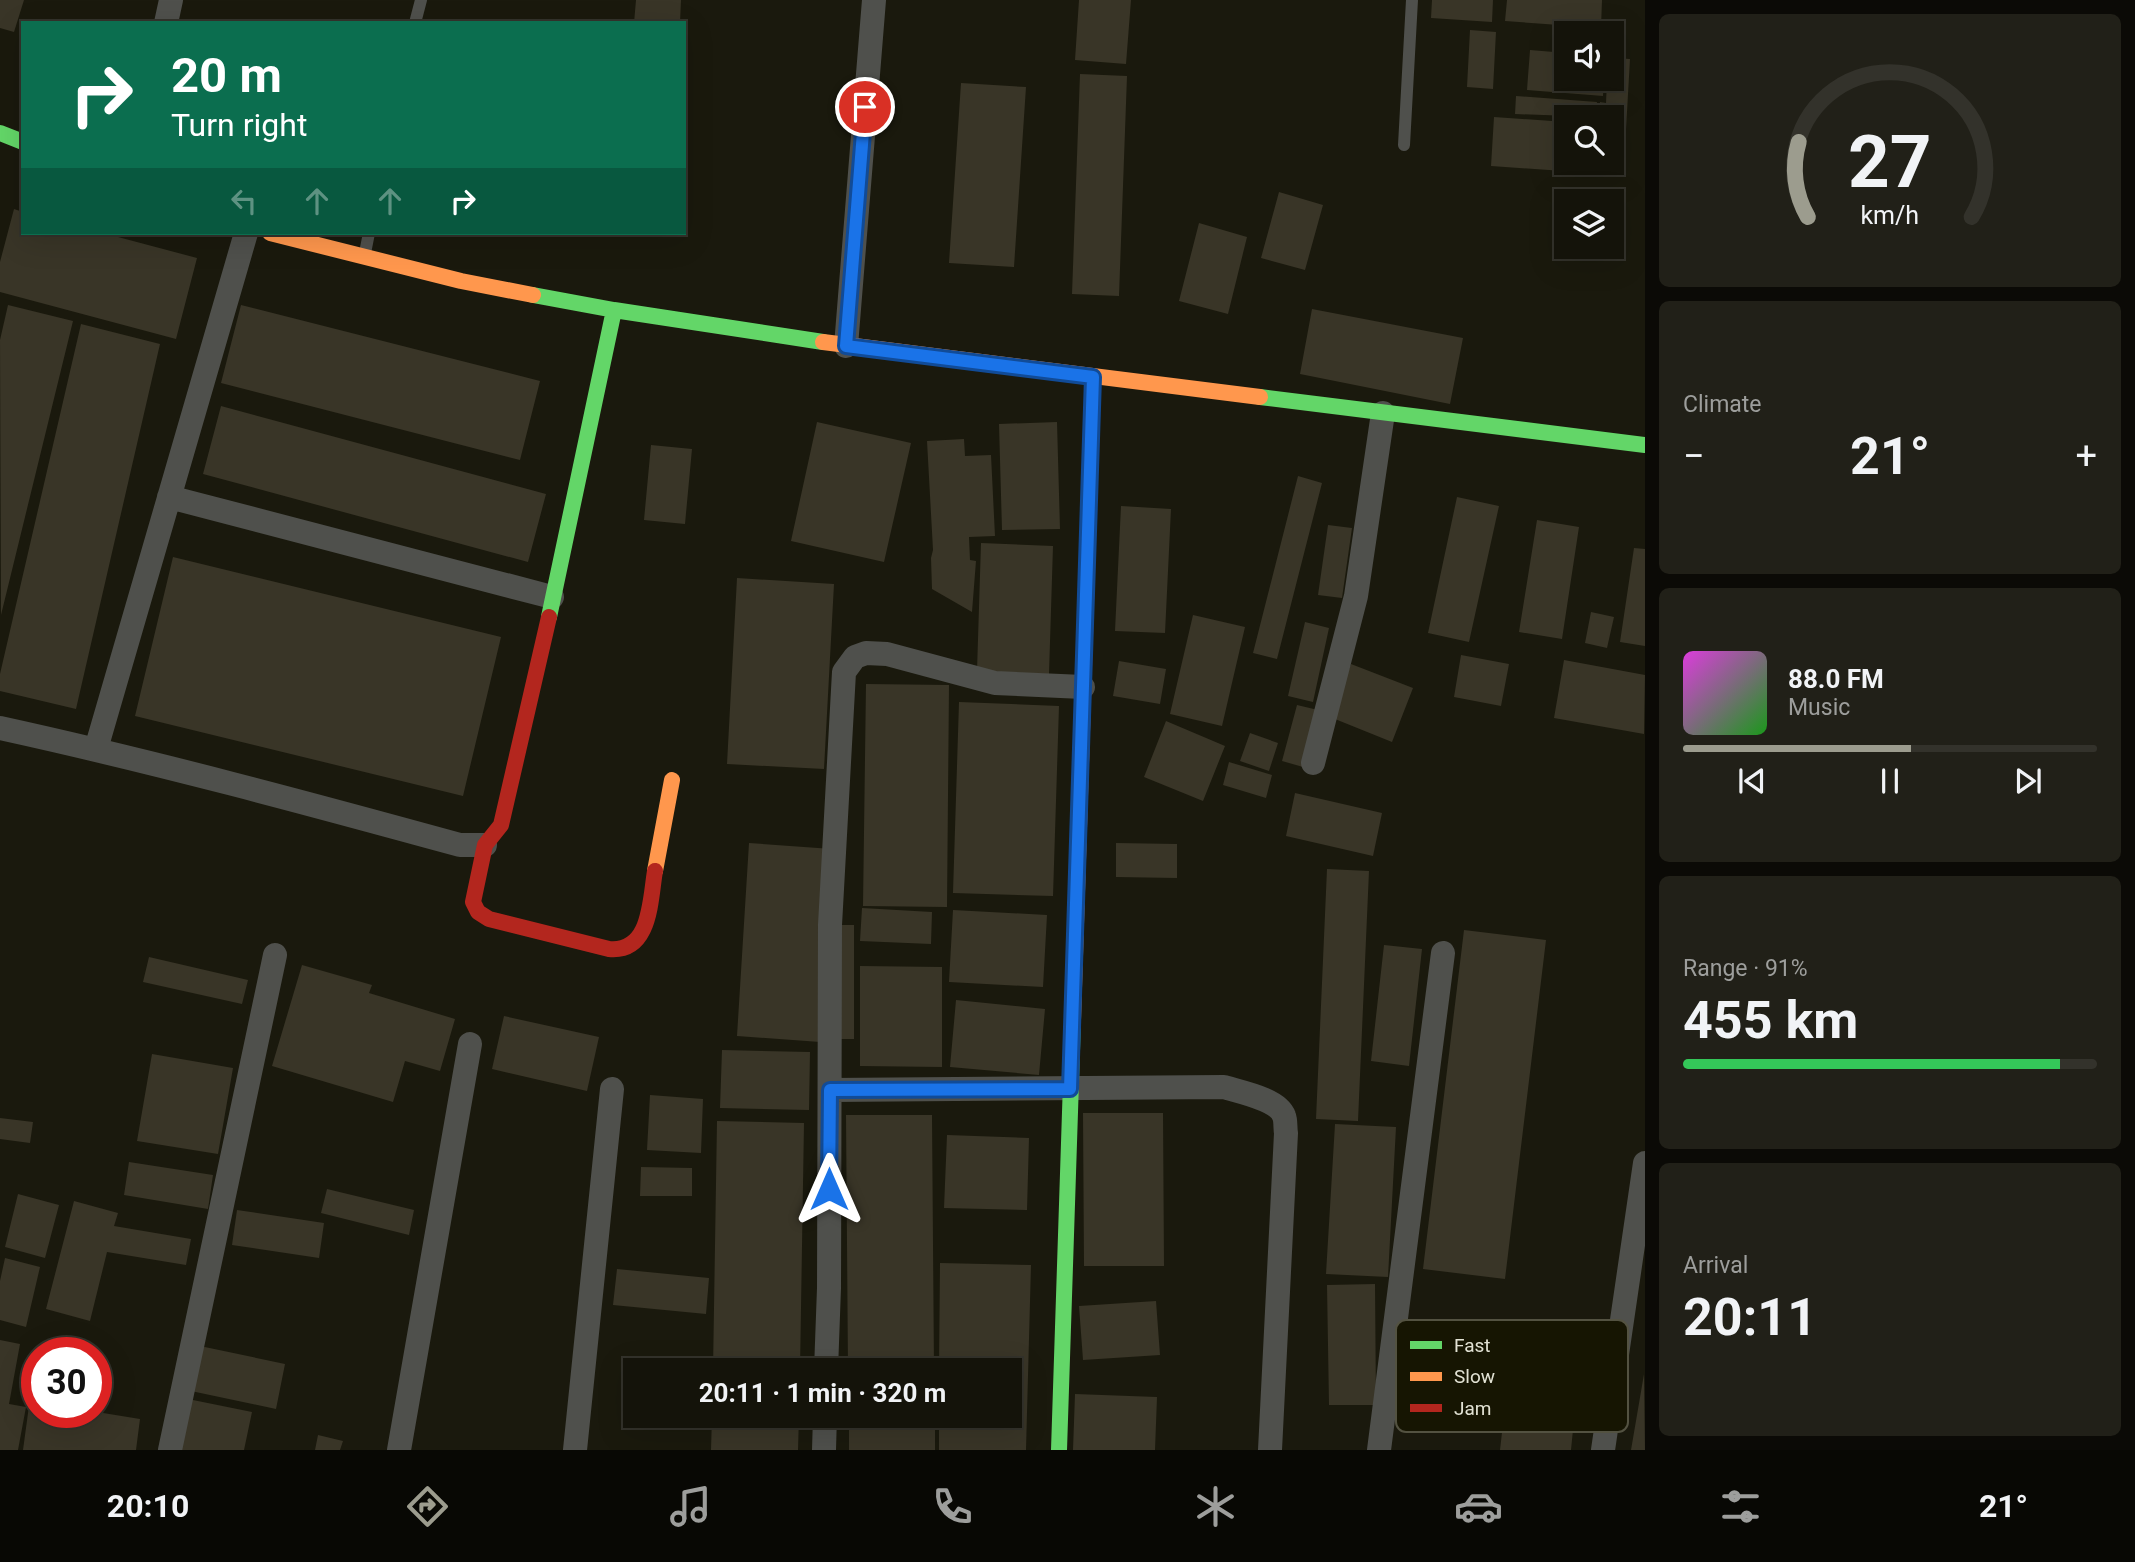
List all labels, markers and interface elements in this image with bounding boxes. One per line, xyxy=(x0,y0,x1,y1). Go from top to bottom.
map controls xyxy=(1554,21,1624,259)
button: sound xyxy=(1554,21,1624,91)
text: 20 m xyxy=(171,47,282,104)
icon: right xyxy=(56,49,147,140)
pin xyxy=(835,77,895,137)
icon: arrive xyxy=(846,88,884,126)
button: search xyxy=(1554,105,1624,175)
text: Turn right xyxy=(171,106,307,144)
text: 27 xyxy=(1848,119,1932,205)
icon: left xyxy=(225,182,263,220)
icon: ahead xyxy=(298,182,336,220)
icon: ahead xyxy=(371,182,409,220)
icon: right xyxy=(444,182,482,220)
button: layers xyxy=(1554,189,1624,259)
text: km/h xyxy=(1861,200,1919,229)
text: Climate xyxy=(1683,391,1762,418)
text: 21° xyxy=(1850,426,1930,487)
text: − xyxy=(1683,434,1705,478)
text: + xyxy=(2075,434,2097,478)
text: 88.0 FM xyxy=(1788,664,1884,694)
text: Music xyxy=(1788,694,1850,721)
icon: previous xyxy=(1733,762,1771,800)
icon: pause xyxy=(1871,762,1909,800)
icon: next xyxy=(2009,762,2047,800)
text: Range · 91% xyxy=(1683,955,1808,982)
text: 455 km xyxy=(1683,990,1858,1051)
position arrow xyxy=(792,1152,866,1226)
text: Arrival xyxy=(1683,1252,1748,1279)
text: 20:11 xyxy=(1683,1287,1817,1348)
legend xyxy=(1396,1320,1628,1432)
text: Fast xyxy=(1454,1334,1491,1357)
speed limit sign: 30 xyxy=(21,1337,112,1428)
text: Slow xyxy=(1454,1365,1495,1388)
text: 20:11 · 1 min · 320 m xyxy=(699,1378,946,1408)
text: Jam xyxy=(1454,1397,1491,1420)
icon: directions xyxy=(403,1482,452,1531)
icon: music xyxy=(666,1482,715,1531)
icon: phone xyxy=(928,1482,977,1531)
icon: climate xyxy=(1191,1482,1240,1531)
icon: car xyxy=(1454,1482,1503,1531)
icon: filters xyxy=(1716,1482,1765,1531)
text: 20:10 xyxy=(107,1487,189,1525)
text: 21° xyxy=(1979,1487,2028,1525)

